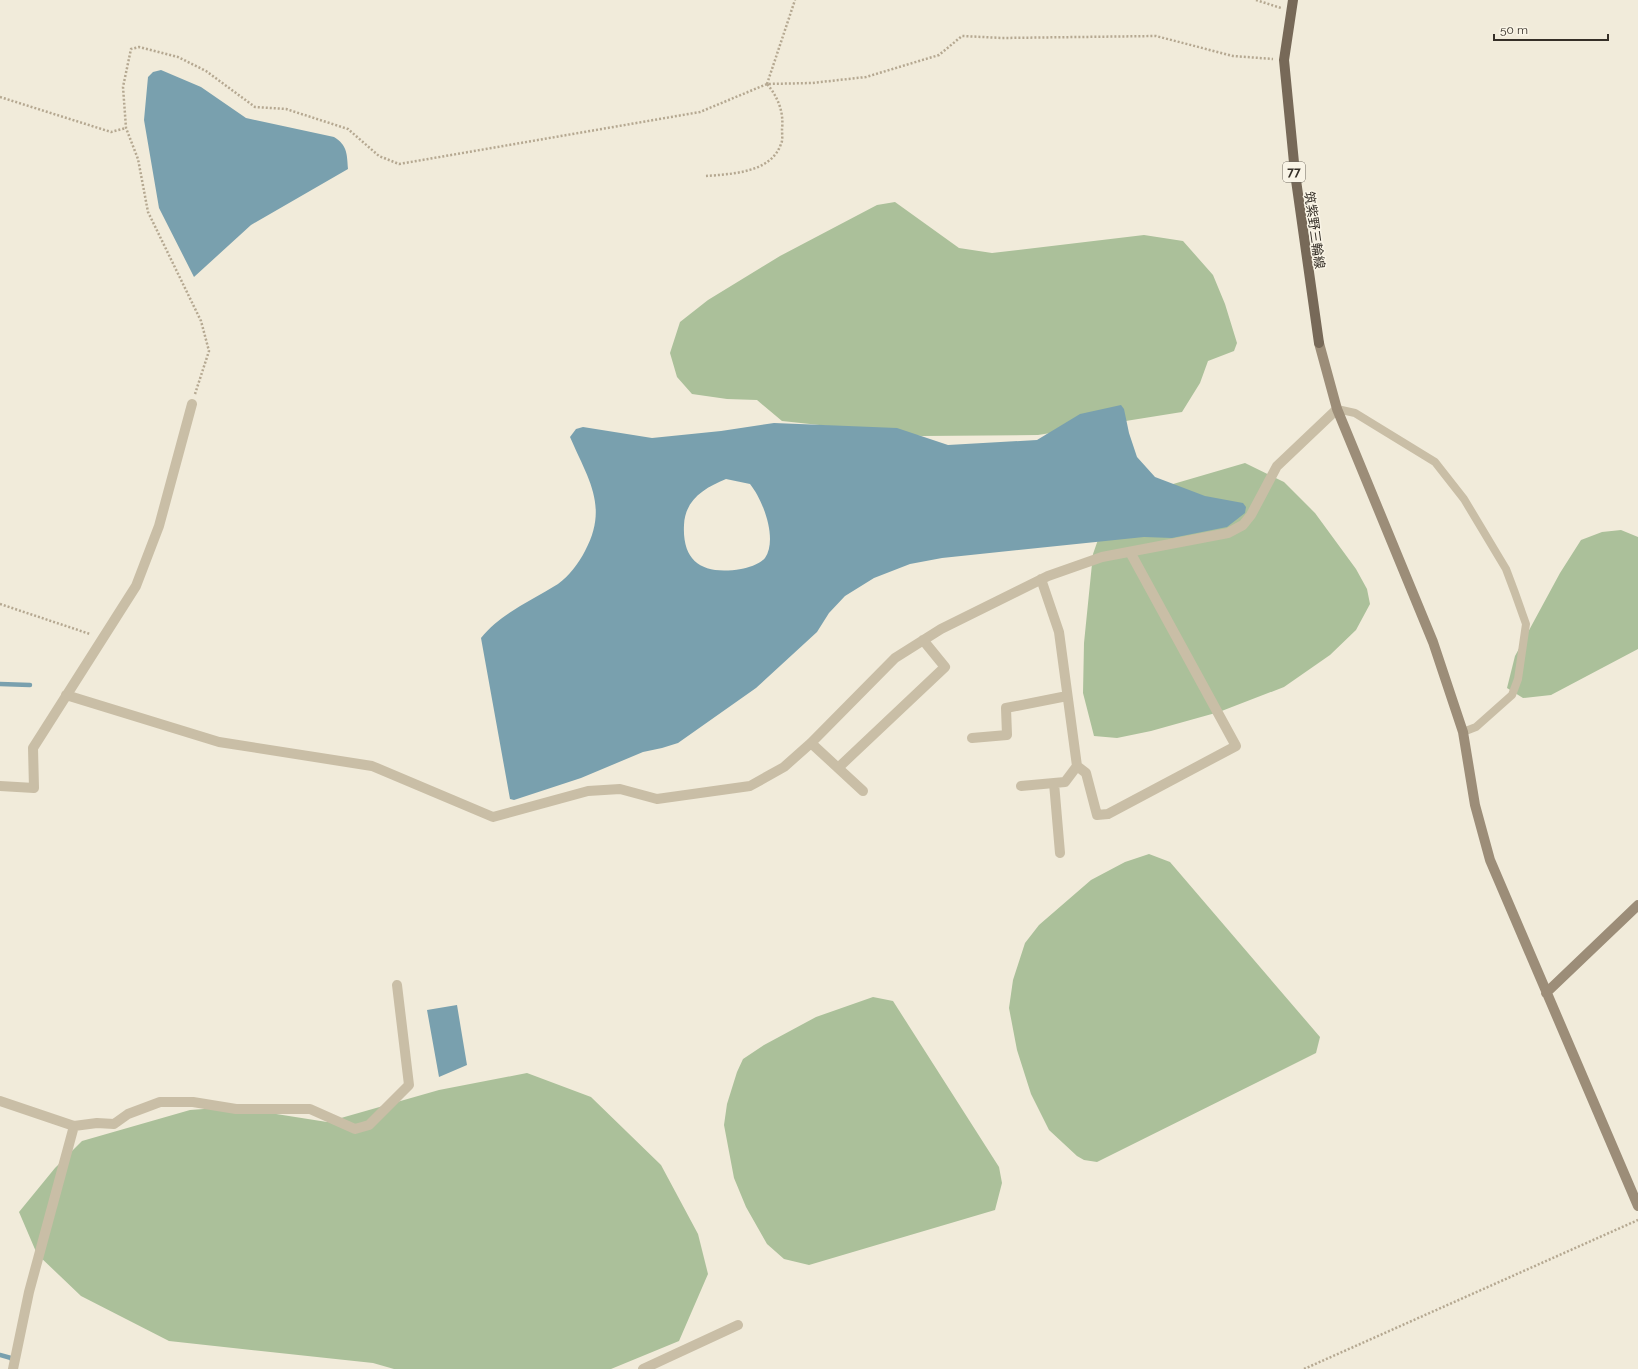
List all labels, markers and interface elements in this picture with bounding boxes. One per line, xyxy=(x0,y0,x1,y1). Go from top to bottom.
scale bar xyxy=(1494,16,1608,42)
text: 50 m xyxy=(1500,23,1528,37)
road number: 77 xyxy=(1283,162,1305,182)
street label: 筑紫野三輪線 xyxy=(1302,190,1327,270)

